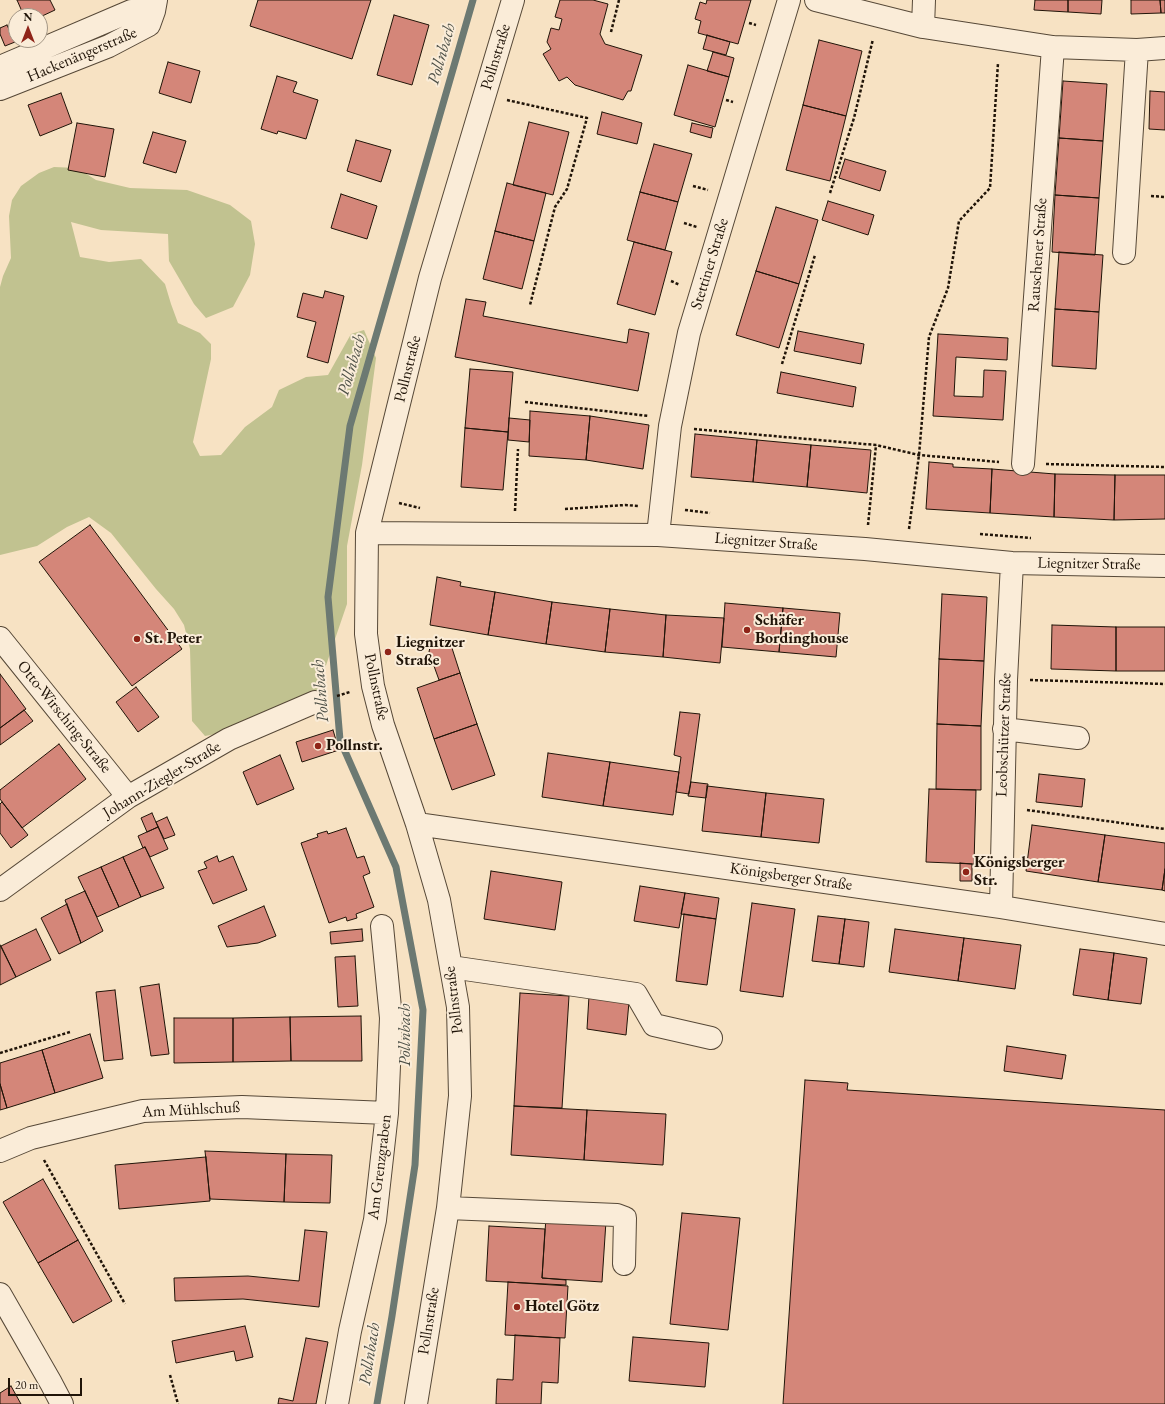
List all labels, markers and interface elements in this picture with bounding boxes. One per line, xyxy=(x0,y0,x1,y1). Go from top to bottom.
north arrow xyxy=(8,8,48,48)
text: N xyxy=(24,10,32,24)
water label: Pollnbach xyxy=(424,21,460,87)
street label: Pollnstraße xyxy=(477,22,515,92)
street label: Hackenängerstraße xyxy=(24,23,140,87)
street label: Rauschener Straße xyxy=(1024,197,1052,313)
street label: Stettiner Straße xyxy=(687,216,733,312)
water label: Pollnbach xyxy=(334,332,370,398)
street label: Pollnstraße xyxy=(390,334,426,404)
street label: Liegnitzer Straße xyxy=(714,529,818,555)
street label: Liegnitzer Straße xyxy=(1037,554,1141,574)
place label: Schäfer Bordinghouse xyxy=(755,611,848,649)
marker: Schäfer Bordinghouse xyxy=(742,625,752,635)
place label: St. Peter xyxy=(145,629,202,649)
place label: Liegnitzer Straße xyxy=(396,633,465,671)
marker: St. Peter xyxy=(132,634,142,644)
marker: Liegnitzer Straße xyxy=(383,647,393,657)
street label: Pollnstraße xyxy=(360,652,392,722)
street label: Otto-Wirsching-Straße xyxy=(13,657,115,777)
water label: Pollnbach xyxy=(308,659,334,723)
street label: Leobschützer Straße xyxy=(992,673,1016,797)
place label: Pollnstr. xyxy=(326,736,383,756)
street label: Johann-Ziegler-Straße xyxy=(100,737,224,823)
marker: Pollnstr. xyxy=(313,741,323,751)
place label: Königsberger Str. xyxy=(974,853,1065,891)
street label: Königsberger Straße xyxy=(729,859,853,895)
marker: Königsberger Str. xyxy=(961,867,971,877)
street label: Pollnstraße xyxy=(440,965,468,1035)
water label: Pollnbach xyxy=(395,1003,415,1067)
street label: Am Mühlschuß xyxy=(142,1098,240,1122)
street label: Am Grenzgraben xyxy=(364,1113,396,1221)
street label: Pollnstraße xyxy=(414,1286,444,1356)
place label: Hotel Götz xyxy=(525,1297,599,1317)
marker: Hotel Götz xyxy=(512,1302,522,1312)
water label: Pollnbach xyxy=(355,1321,385,1387)
scale bar xyxy=(10,1370,84,1396)
text: 20 m xyxy=(15,1377,38,1393)

